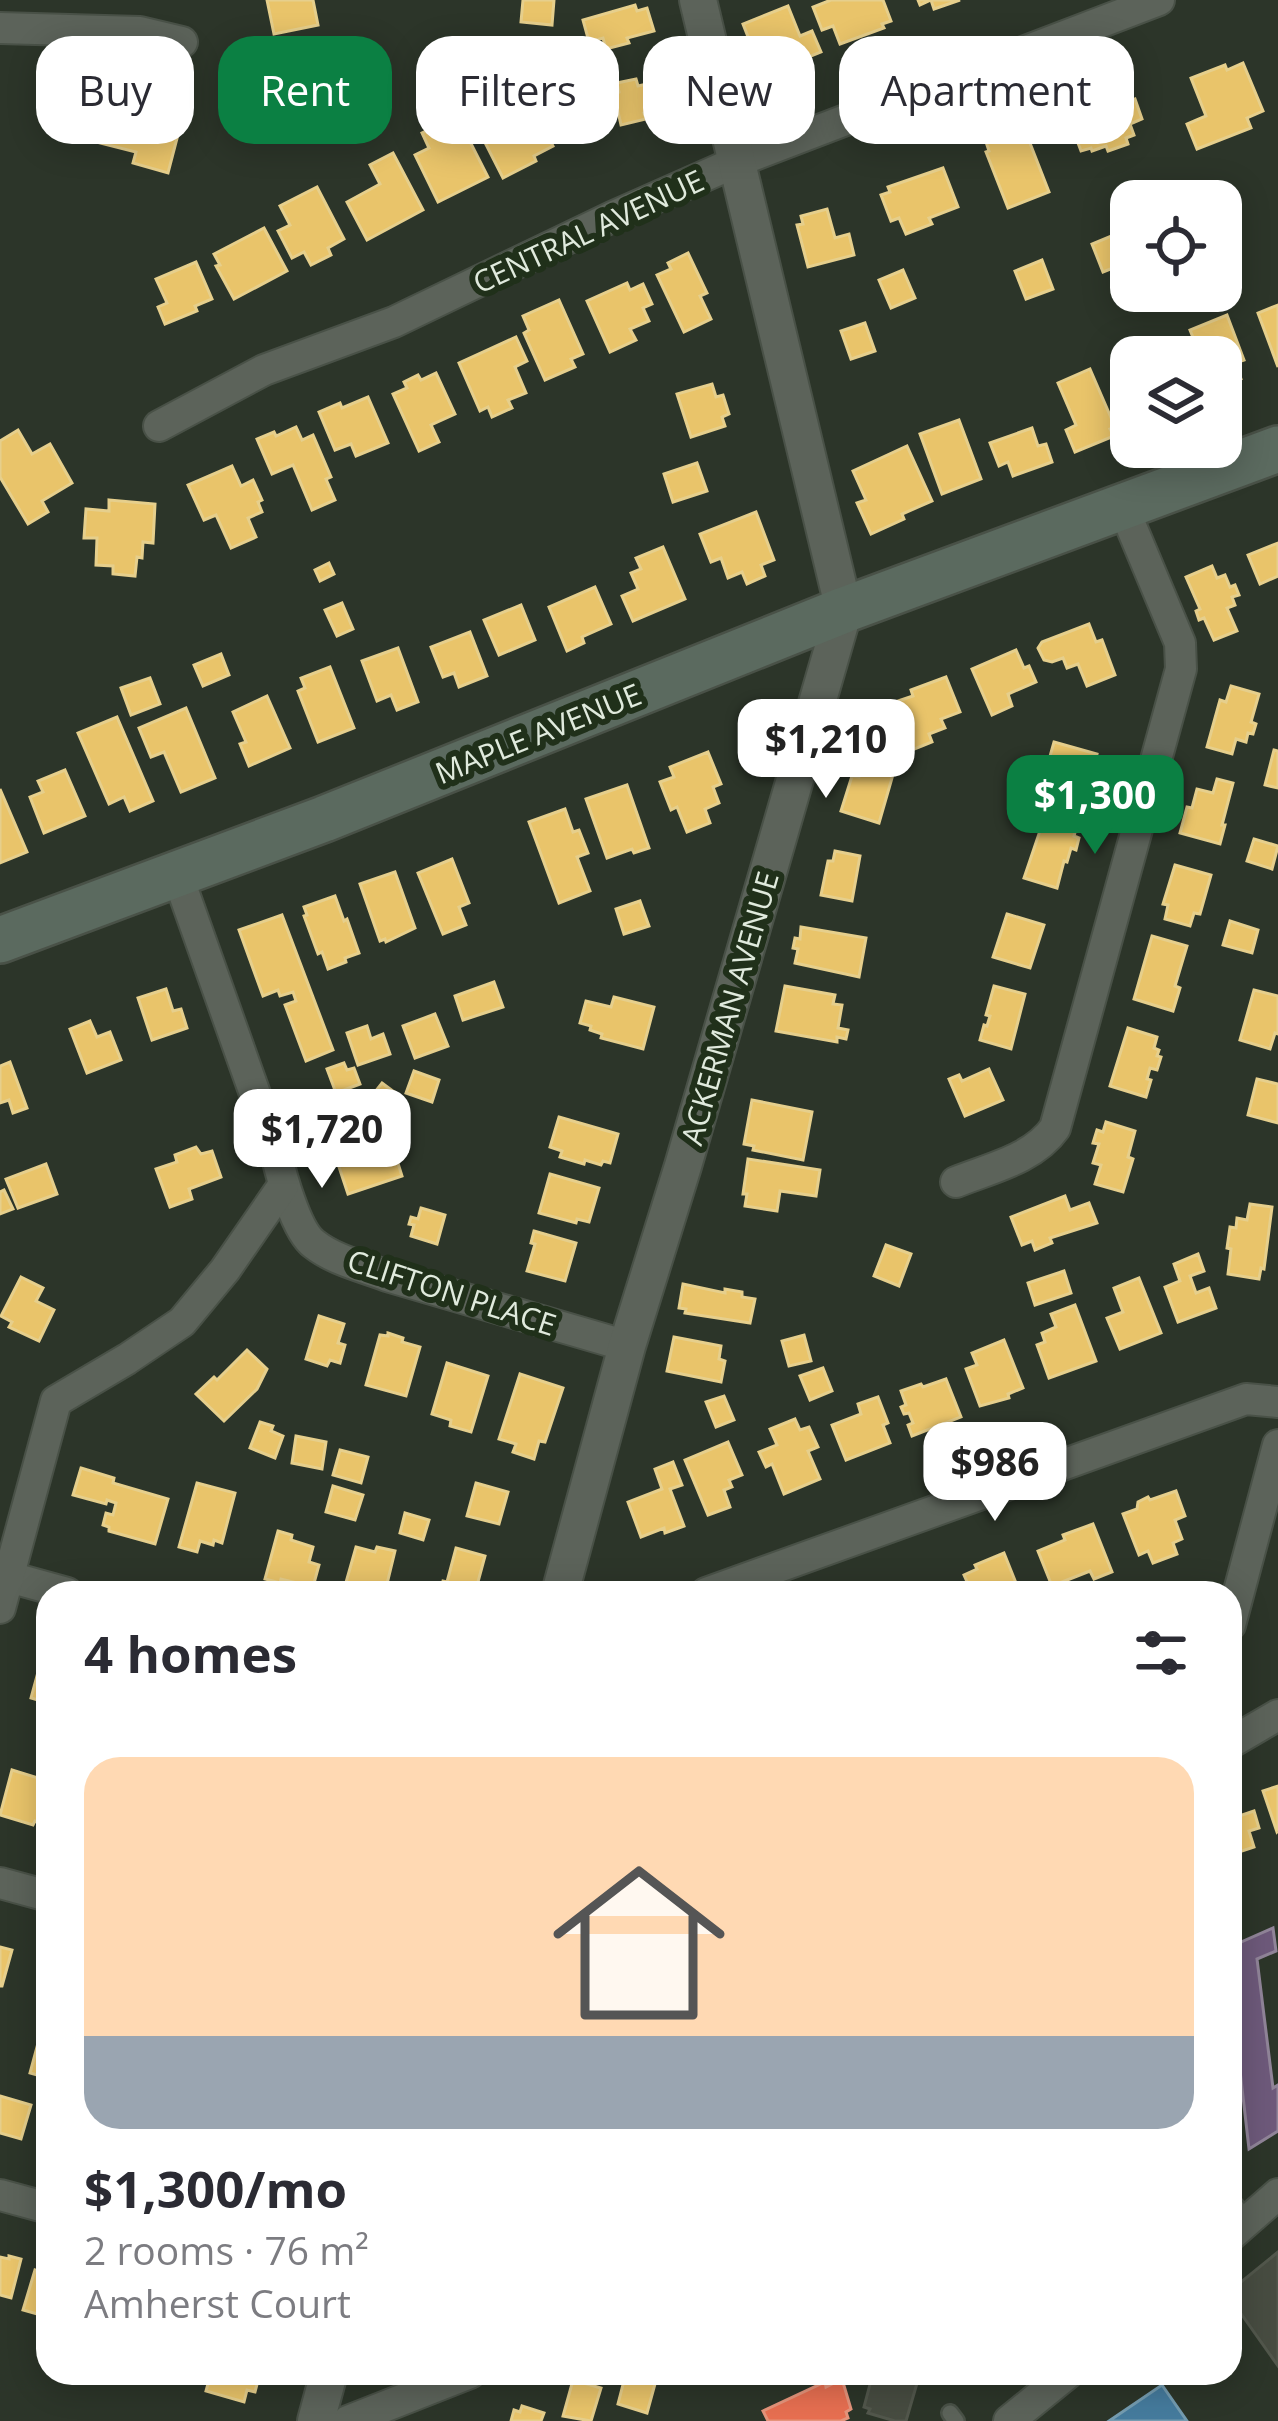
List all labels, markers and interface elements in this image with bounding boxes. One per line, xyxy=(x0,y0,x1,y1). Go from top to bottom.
chip: Buy xyxy=(36,36,194,144)
chip: Rent xyxy=(218,36,392,144)
chip: Filters xyxy=(416,36,619,144)
chip: New xyxy=(643,36,815,144)
chip: Apartment xyxy=(839,36,1134,144)
street label: CENTRAL AVENUE xyxy=(466,160,710,302)
map controls xyxy=(1110,180,1242,468)
button: locate xyxy=(1110,180,1242,312)
button: layers xyxy=(1110,336,1242,468)
street label: MAPLE AVENUE xyxy=(429,673,647,793)
pin: $1,210 xyxy=(728,699,924,801)
text: $1,210 xyxy=(765,711,887,764)
pin: $1,300 xyxy=(997,755,1193,857)
text: $1,300 xyxy=(1034,767,1156,820)
street label: ACKERMAN AVENUE xyxy=(670,867,788,1149)
pin: $1,720 xyxy=(224,1089,420,1191)
text: $1,720 xyxy=(261,1101,383,1154)
street label: CLIFTON PLACE xyxy=(343,1239,561,1345)
pin: $986 xyxy=(924,1422,1066,1524)
text: $986 xyxy=(950,1434,1040,1487)
text: 4 homes xyxy=(84,1618,297,1688)
icon: filters xyxy=(1128,1620,1194,1686)
icon: home xyxy=(531,1835,747,2051)
text: $1,300/mo xyxy=(84,2153,347,2223)
text: 2 rooms · 76 m² xyxy=(84,2223,369,2276)
text: Amherst Court xyxy=(84,2276,351,2329)

